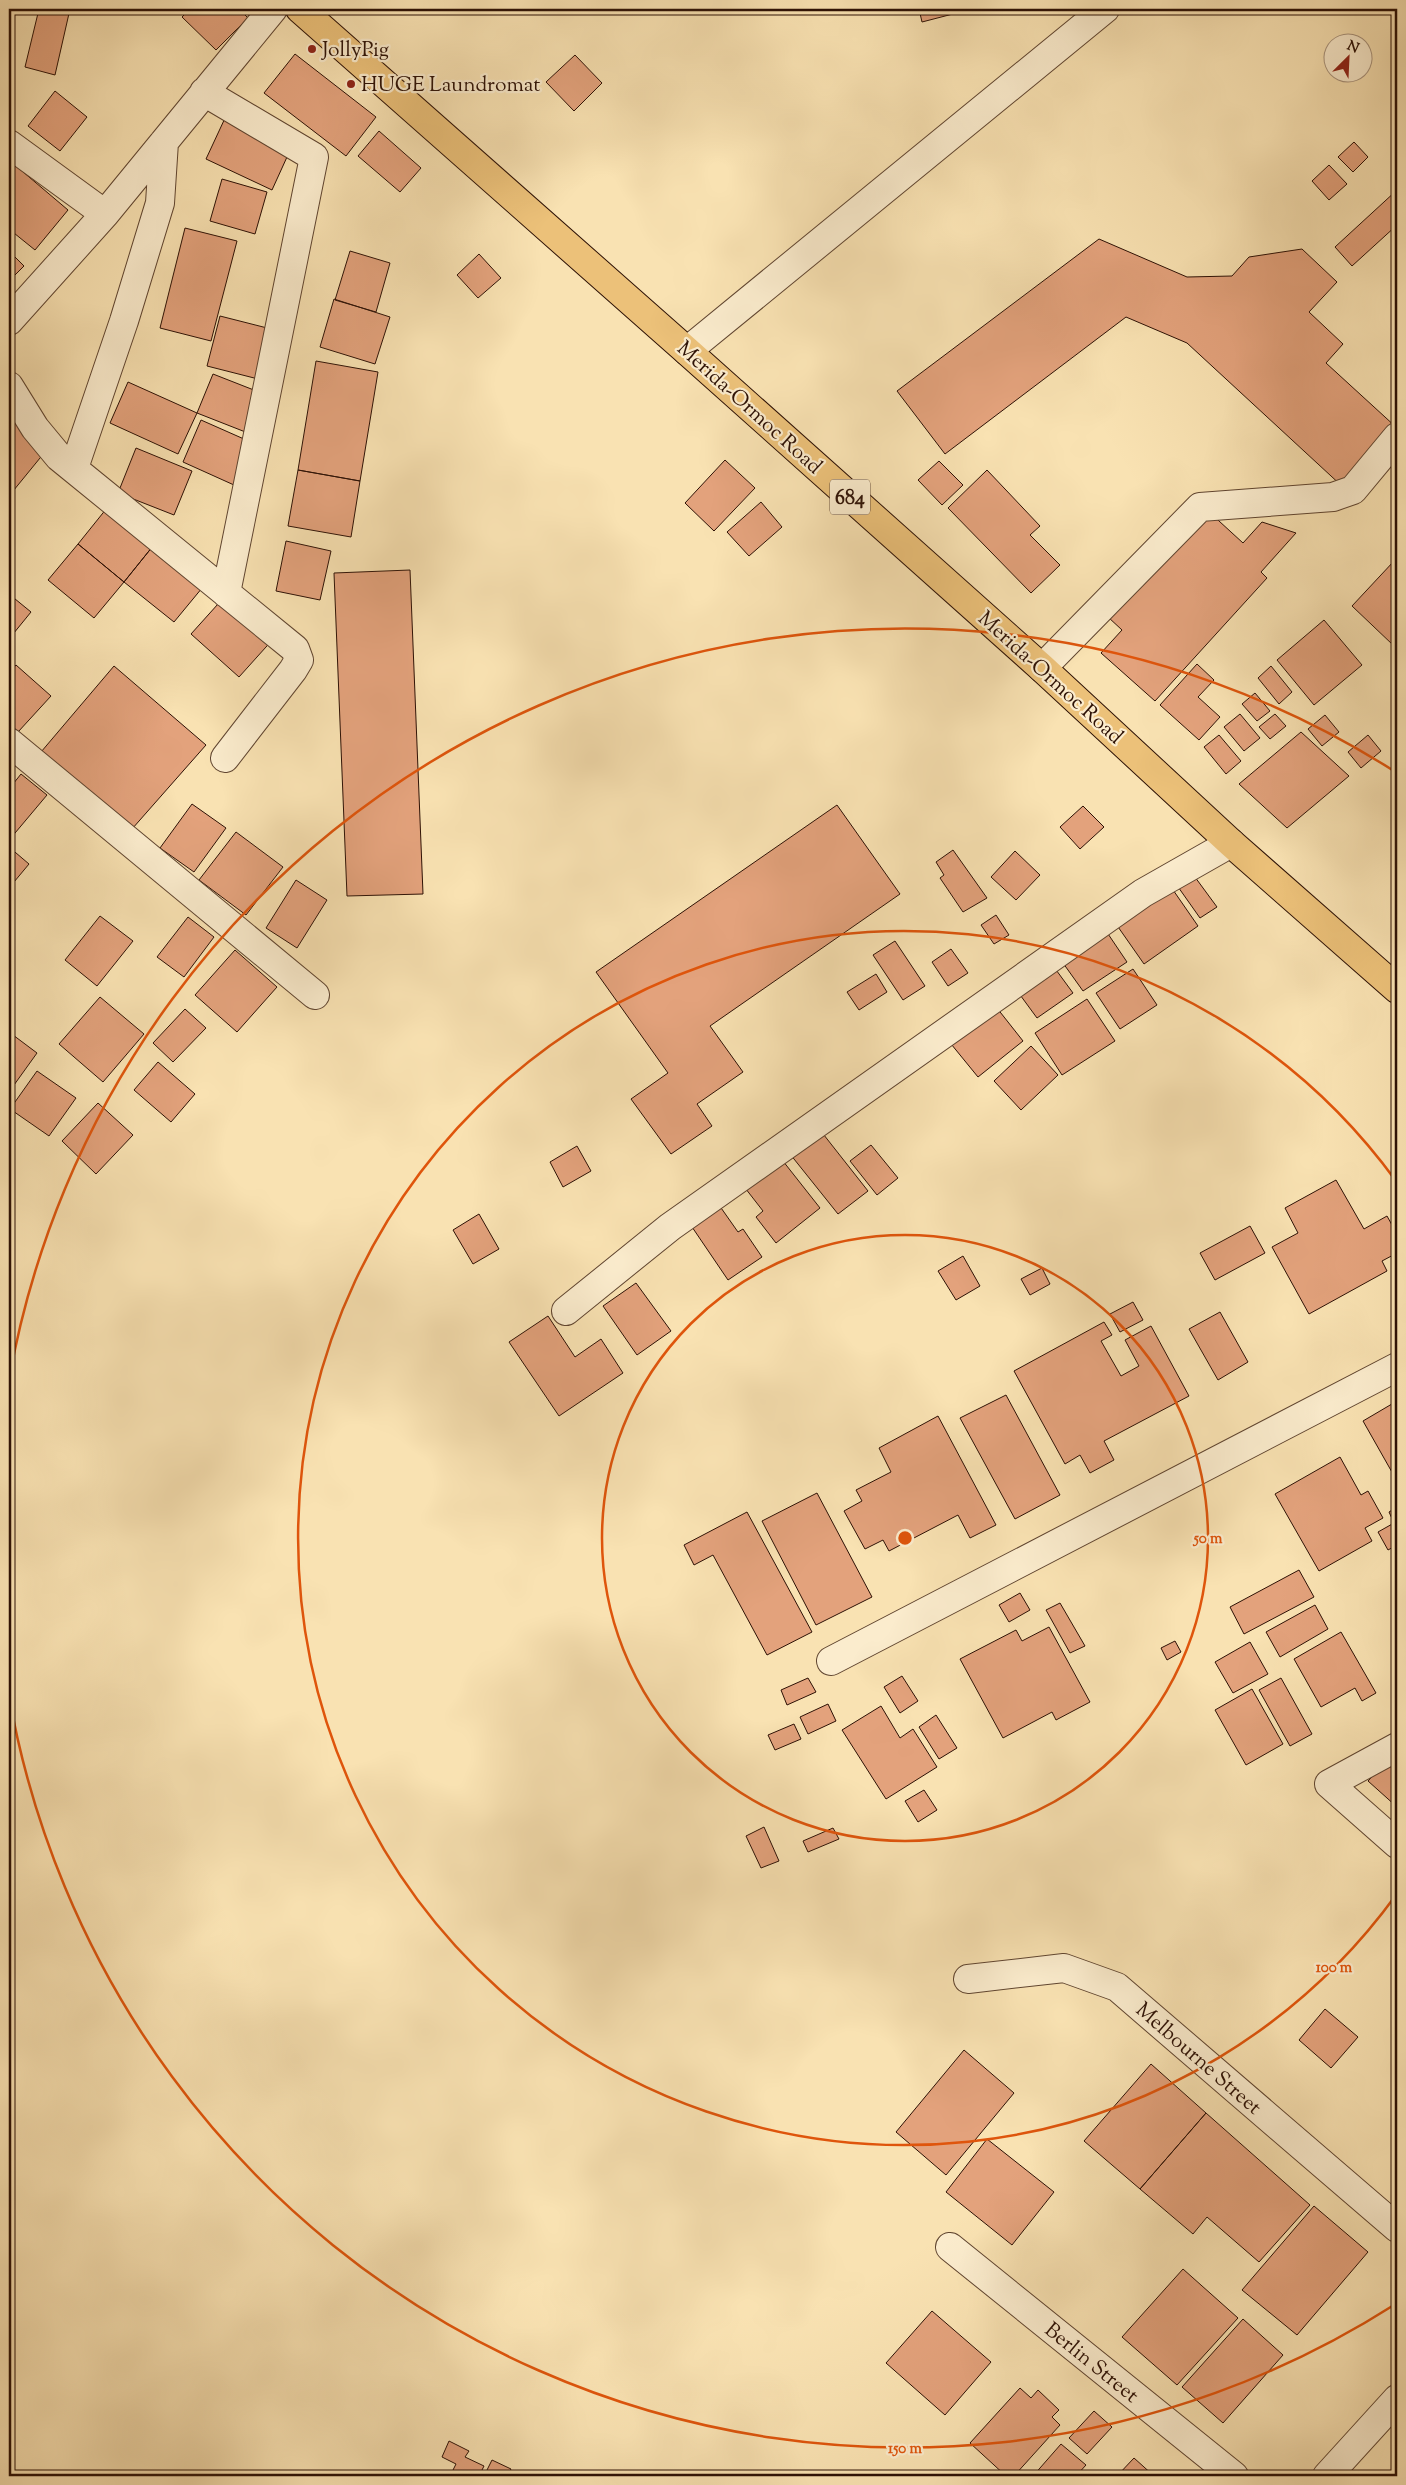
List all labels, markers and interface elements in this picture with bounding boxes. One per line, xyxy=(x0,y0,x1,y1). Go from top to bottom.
north arrow xyxy=(1324,32,1374,82)
place label: JollyPig xyxy=(321,36,389,66)
text: N xyxy=(1343,37,1362,59)
marker: JollyPig xyxy=(306,43,318,55)
place label: HUGE Laundromat xyxy=(361,71,540,101)
marker: HUGE Laundromat xyxy=(345,78,357,90)
street label: Merida-Ormoc Road xyxy=(669,335,828,482)
road number: 684 xyxy=(830,480,870,514)
street label: Merida-Ormoc Road xyxy=(970,605,1129,752)
centre of rings xyxy=(896,1529,914,1547)
text: 50 m xyxy=(1193,1529,1223,1550)
text: 100 m xyxy=(1316,1958,1353,1979)
street label: Melbourne Street xyxy=(1128,1996,1267,2123)
street label: Berlin Street xyxy=(1037,2316,1144,2411)
text: 150 m xyxy=(888,2439,922,2460)

